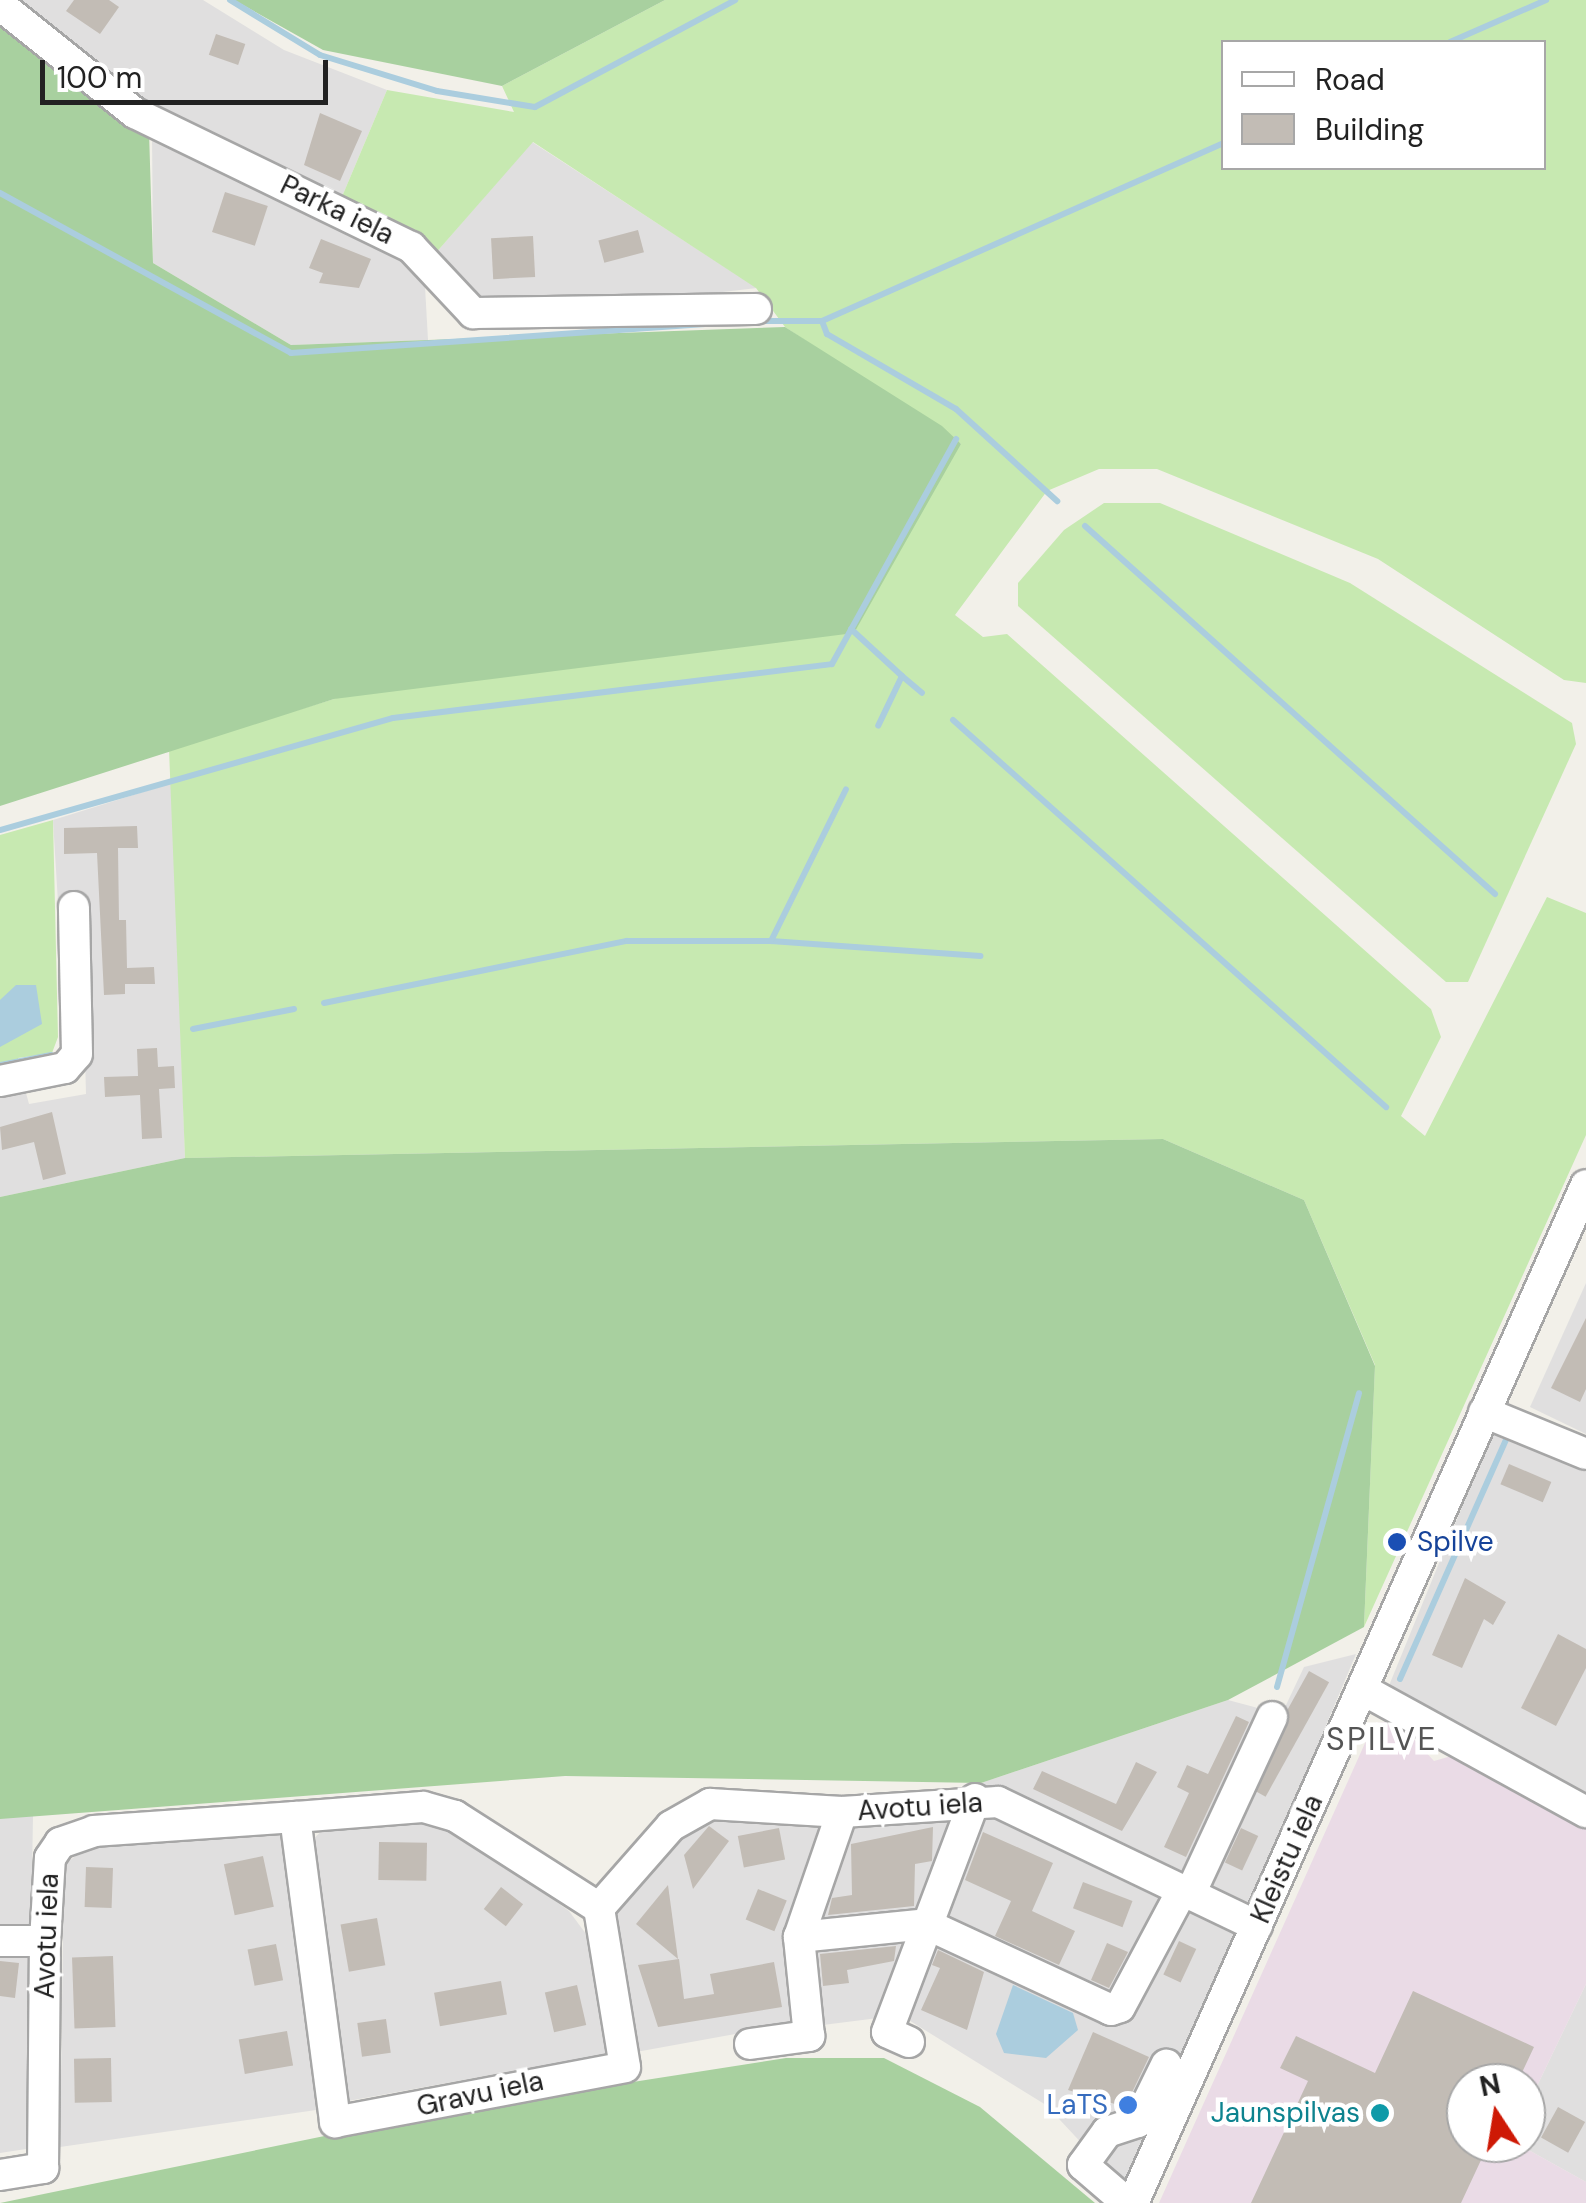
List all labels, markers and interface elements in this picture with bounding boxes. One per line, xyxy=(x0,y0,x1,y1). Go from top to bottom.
scale bar xyxy=(45,40,332,102)
legend xyxy=(1221,40,1546,170)
text: 100 m xyxy=(57,58,142,97)
text: Road xyxy=(1315,60,1385,99)
text: Building xyxy=(1315,110,1424,149)
street label: Parka iela xyxy=(275,168,399,252)
place label: Spilve xyxy=(1417,1525,1494,1559)
marker: Spilve xyxy=(1386,1531,1408,1553)
district label: SPILVE xyxy=(1326,1720,1438,1758)
street label: Avotu iela xyxy=(856,1786,984,1828)
street label: Kleistu iela xyxy=(1244,1789,1330,1929)
street label: Avotu iela xyxy=(28,1873,66,1999)
north arrow xyxy=(1446,2063,1546,2163)
street label: Gravu iela xyxy=(414,2064,546,2124)
text: N xyxy=(1476,2065,1504,2105)
place label: LaTS xyxy=(1047,2088,1108,2122)
marker: LaTS xyxy=(1117,2094,1139,2116)
place label: Jaunspilvas xyxy=(1211,2096,1360,2130)
marker: Jaunspilvas xyxy=(1369,2102,1391,2124)

